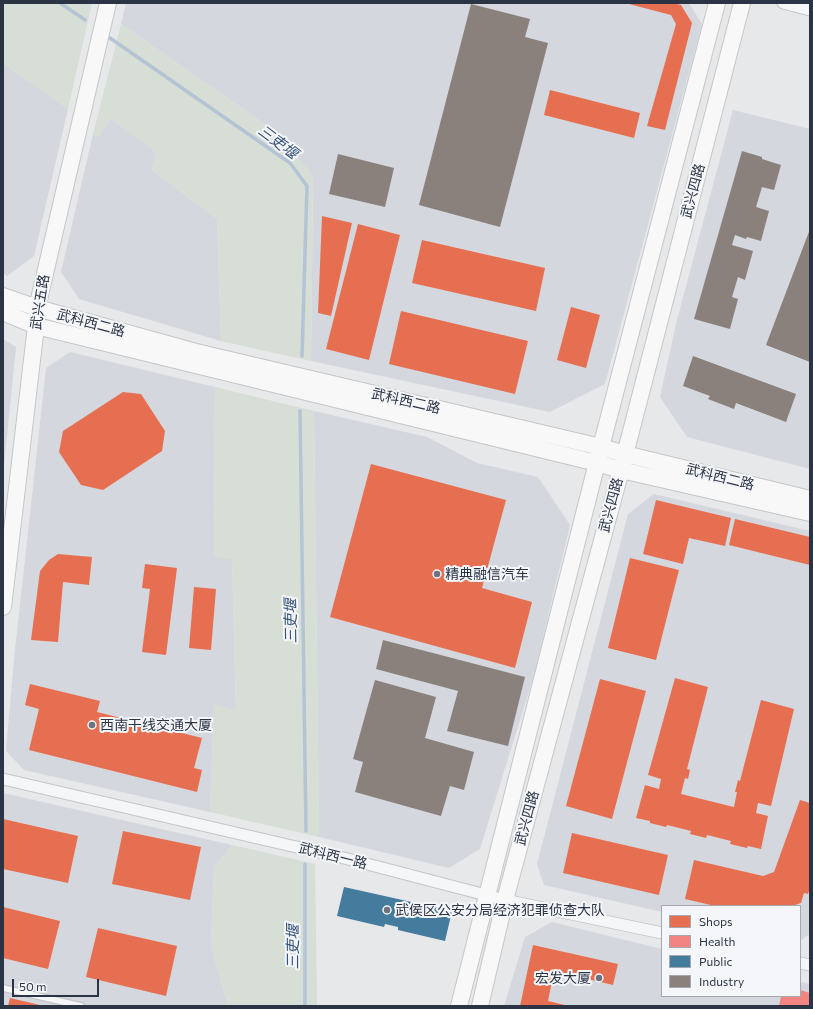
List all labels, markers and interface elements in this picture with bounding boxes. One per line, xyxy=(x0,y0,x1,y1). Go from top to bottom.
water label: 三吏堰 xyxy=(255,121,301,163)
street label: 武兴四路 xyxy=(678,162,708,220)
street label: 武兴五路 xyxy=(27,273,53,331)
street label: 武科西二路 xyxy=(55,306,127,340)
street label: 武科西二路 xyxy=(370,385,442,417)
street label: 武科西二路 xyxy=(684,460,756,494)
street label: 武兴四路 xyxy=(596,476,626,534)
place label: 精典融信汽车 xyxy=(445,566,529,582)
marker: 精典融信汽车 xyxy=(432,569,442,579)
water label: 三吏堰 xyxy=(282,598,300,644)
place label: 西南干线交通大厦 xyxy=(100,717,212,733)
marker: 西南干线交通大厦 xyxy=(87,720,97,730)
street label: 武兴四路 xyxy=(512,789,542,847)
street label: 武科西一路 xyxy=(297,839,369,873)
place label: 武侯区公安分局经济犯罪侦查大队 xyxy=(395,902,605,918)
marker: 武侯区公安分局经济犯罪侦查大队 xyxy=(382,905,392,915)
legend xyxy=(661,905,801,997)
text: Shops xyxy=(699,914,733,928)
water label: 三吏堰 xyxy=(284,925,302,969)
text: Health xyxy=(699,934,735,948)
text: Public xyxy=(699,954,732,968)
place label: 宏发大厦 xyxy=(535,970,591,986)
scale bar xyxy=(14,971,101,997)
marker: 宏发大厦 xyxy=(594,973,604,983)
text: Industry xyxy=(699,974,744,988)
text: 50 m xyxy=(19,979,47,993)

